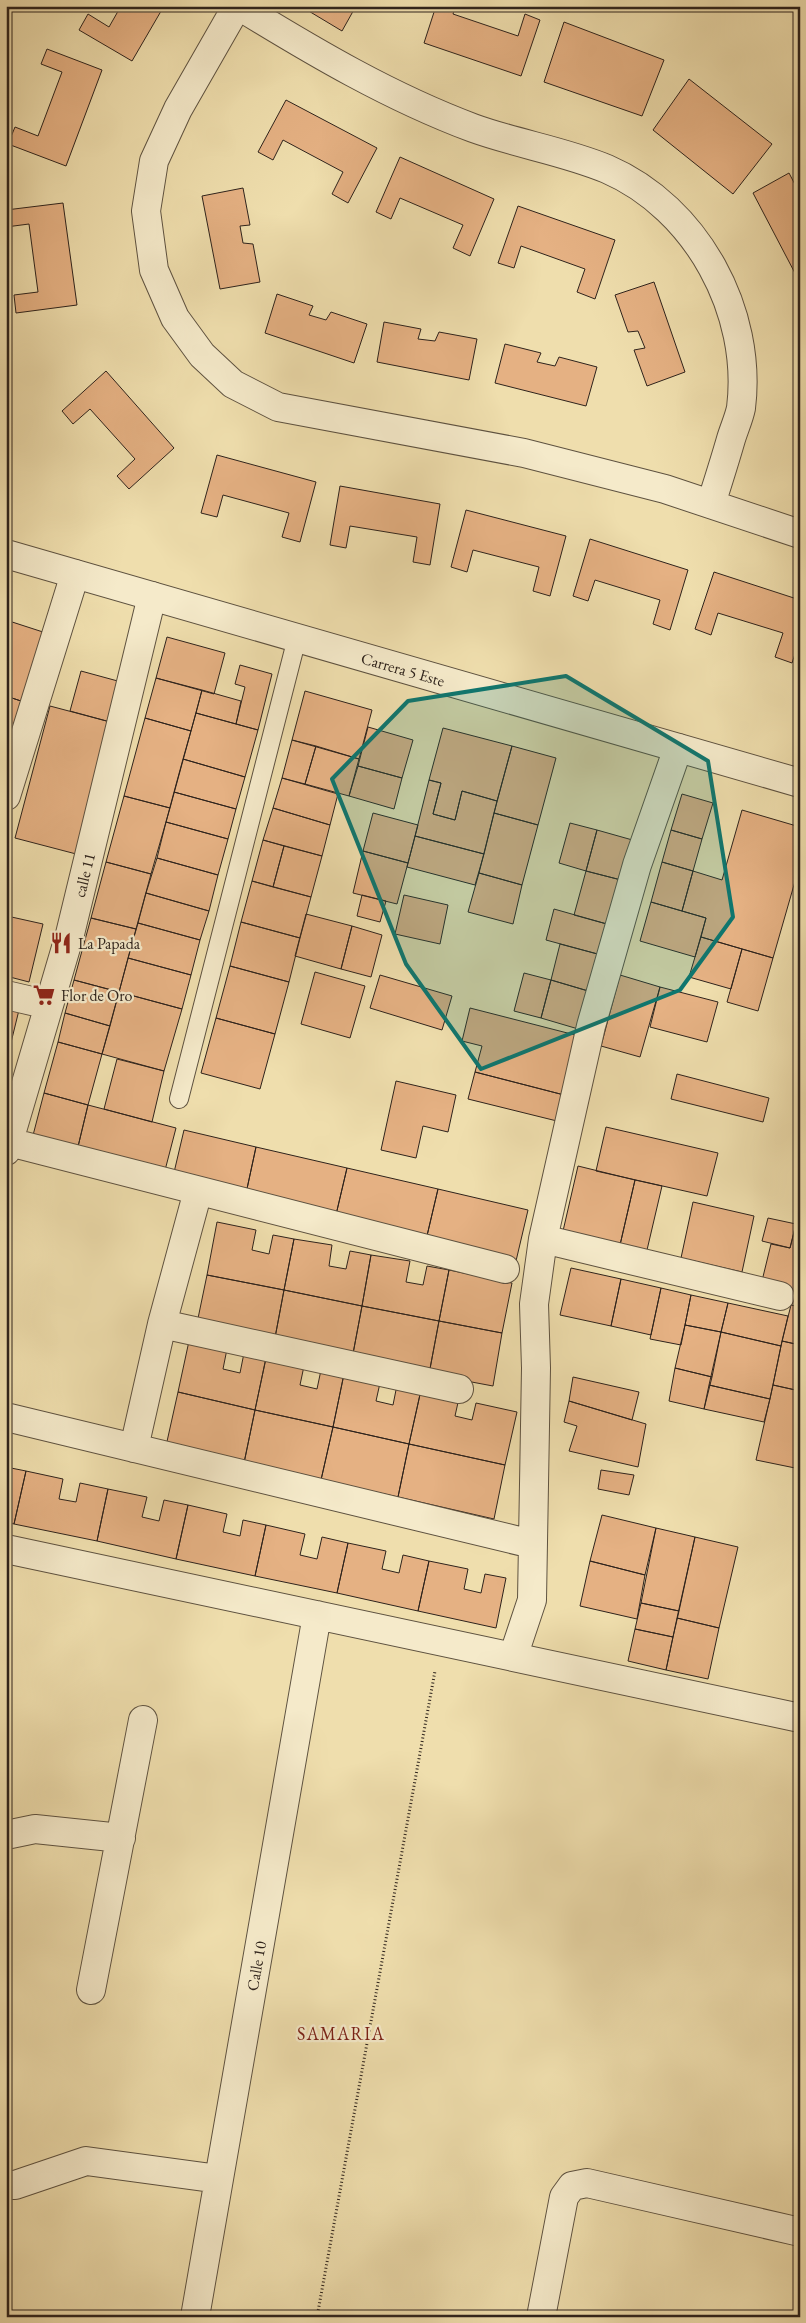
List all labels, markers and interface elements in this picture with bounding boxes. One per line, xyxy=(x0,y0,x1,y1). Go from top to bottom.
street label: Carrera 5 Este xyxy=(359,648,447,691)
street label: calle 11 xyxy=(69,851,100,900)
restaurant icon: La Papada xyxy=(48,930,74,956)
place label: La Papada xyxy=(78,933,141,954)
supermarket icon: Flor de Oro xyxy=(31,982,57,1008)
place label: Flor de Oro xyxy=(61,985,133,1006)
street label: Calle 10 xyxy=(242,1939,271,1993)
district label: SAMARIA xyxy=(297,2022,385,2045)

